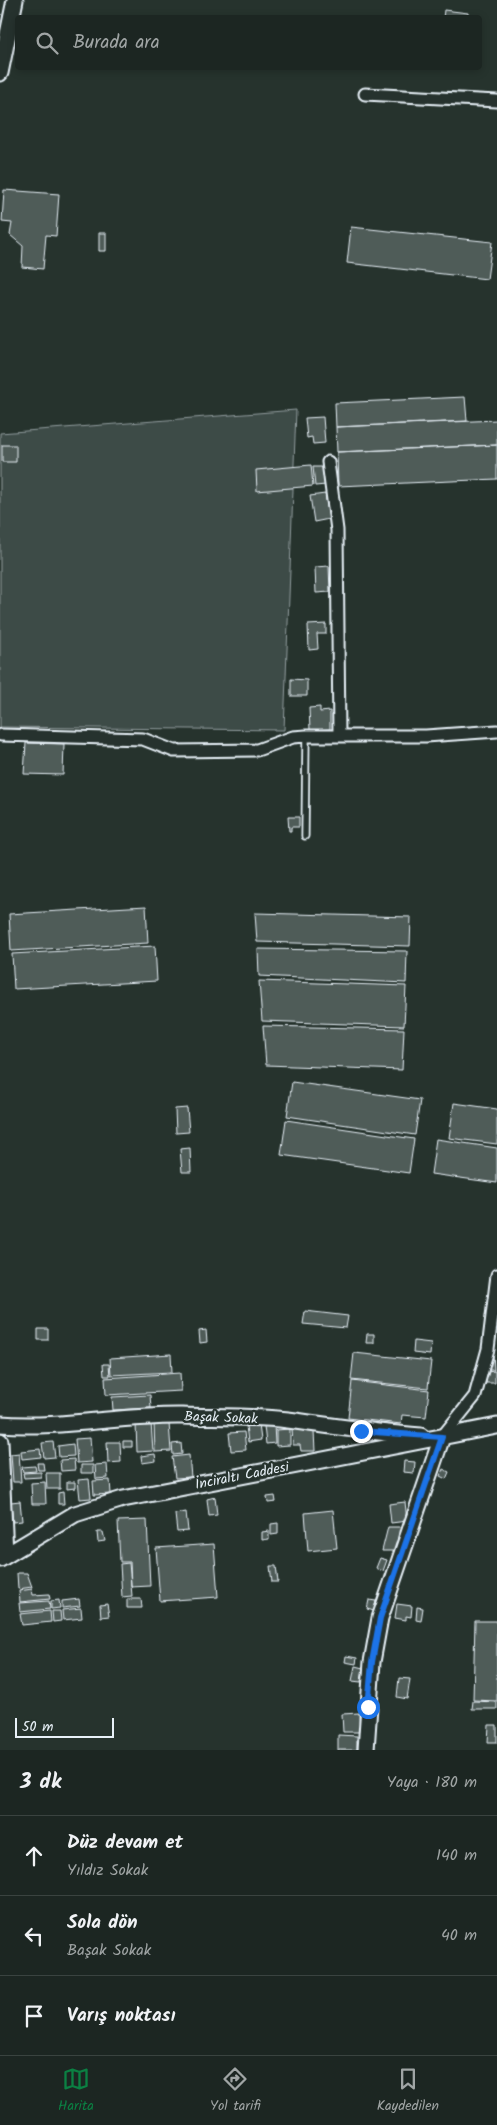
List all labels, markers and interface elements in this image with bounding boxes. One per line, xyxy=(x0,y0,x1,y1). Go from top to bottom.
search box xyxy=(15,15,482,70)
text: Burada ara xyxy=(73,28,160,58)
icon: search xyxy=(33,29,61,57)
street label: Başak Sokak xyxy=(184,1406,259,1430)
route end xyxy=(350,1420,373,1443)
street label: İnciraltı Caddesi xyxy=(193,1456,291,1496)
route start xyxy=(357,1696,380,1719)
scale bar xyxy=(15,1715,114,1738)
text: 50 m xyxy=(22,1716,53,1738)
text: 3 dk xyxy=(20,1766,61,1799)
text: Yaya · 180 m xyxy=(387,1770,477,1795)
text: Düz devam et xyxy=(67,1828,183,1858)
icon: ahead xyxy=(20,1842,48,1870)
text: 140 m xyxy=(436,1843,477,1868)
text: Yıldız Sokak xyxy=(67,1858,148,1883)
text: Sola dön xyxy=(67,1908,138,1938)
icon: left xyxy=(20,1922,48,1950)
text: 40 m xyxy=(441,1923,477,1948)
text: Başak Sokak xyxy=(67,1938,151,1963)
text: Varış noktası xyxy=(67,2001,175,2031)
icon: arrive xyxy=(20,2002,48,2030)
tab: Harita xyxy=(58,2065,94,2117)
tab: Yol tarifi xyxy=(210,2065,261,2117)
tab: Kaydedilen xyxy=(377,2065,439,2117)

